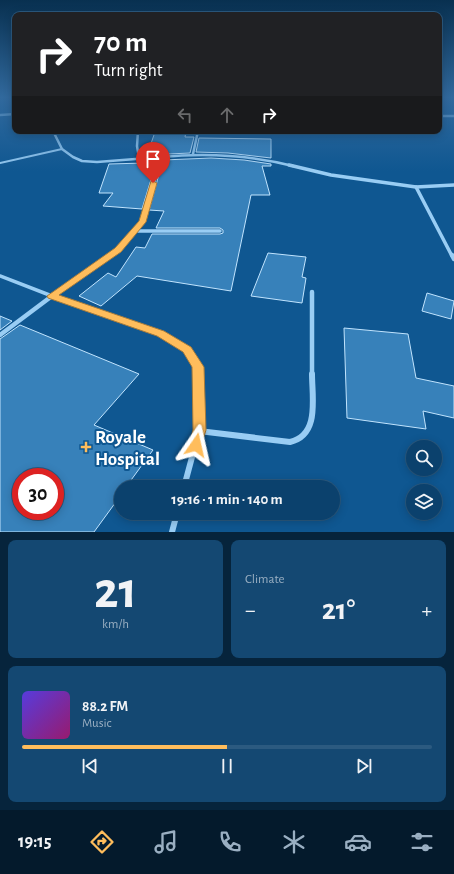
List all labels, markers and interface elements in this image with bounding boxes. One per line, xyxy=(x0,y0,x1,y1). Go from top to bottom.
icon: right xyxy=(28,28,80,80)
text: 70 m xyxy=(94,29,148,57)
text: Turn right xyxy=(94,62,163,80)
icon: left xyxy=(174,104,196,126)
icon: ahead xyxy=(216,104,238,126)
icon: right xyxy=(258,104,280,126)
pin xyxy=(136,142,170,183)
icon: arrive xyxy=(142,148,164,170)
position arrow xyxy=(175,424,217,466)
place label: Royale Hospital xyxy=(95,428,160,469)
map controls xyxy=(406,440,442,520)
button: search xyxy=(406,440,442,476)
marker: Royale Hospital xyxy=(80,441,92,453)
speed limit sign: 30 xyxy=(12,468,64,520)
button: layers xyxy=(406,484,442,520)
text: 19:16 · 1 min · 140 m xyxy=(171,492,283,507)
text: 21 xyxy=(94,565,137,617)
text: Climate xyxy=(245,573,284,586)
text: 21° xyxy=(322,595,355,625)
text: − xyxy=(245,599,256,621)
text: + xyxy=(421,599,432,621)
text: km/h xyxy=(102,618,129,631)
text: 88.2 FM xyxy=(82,699,128,714)
text: Music xyxy=(82,717,112,730)
icon: previous xyxy=(79,755,101,777)
icon: pause xyxy=(216,755,238,777)
icon: next xyxy=(353,755,375,777)
icon: directions xyxy=(88,828,116,856)
icon: music xyxy=(152,828,180,856)
icon: phone xyxy=(216,828,244,856)
icon: climate xyxy=(280,828,308,856)
icon: car xyxy=(344,828,372,856)
icon: filters xyxy=(408,828,436,856)
text: 19:15 xyxy=(18,833,52,851)

